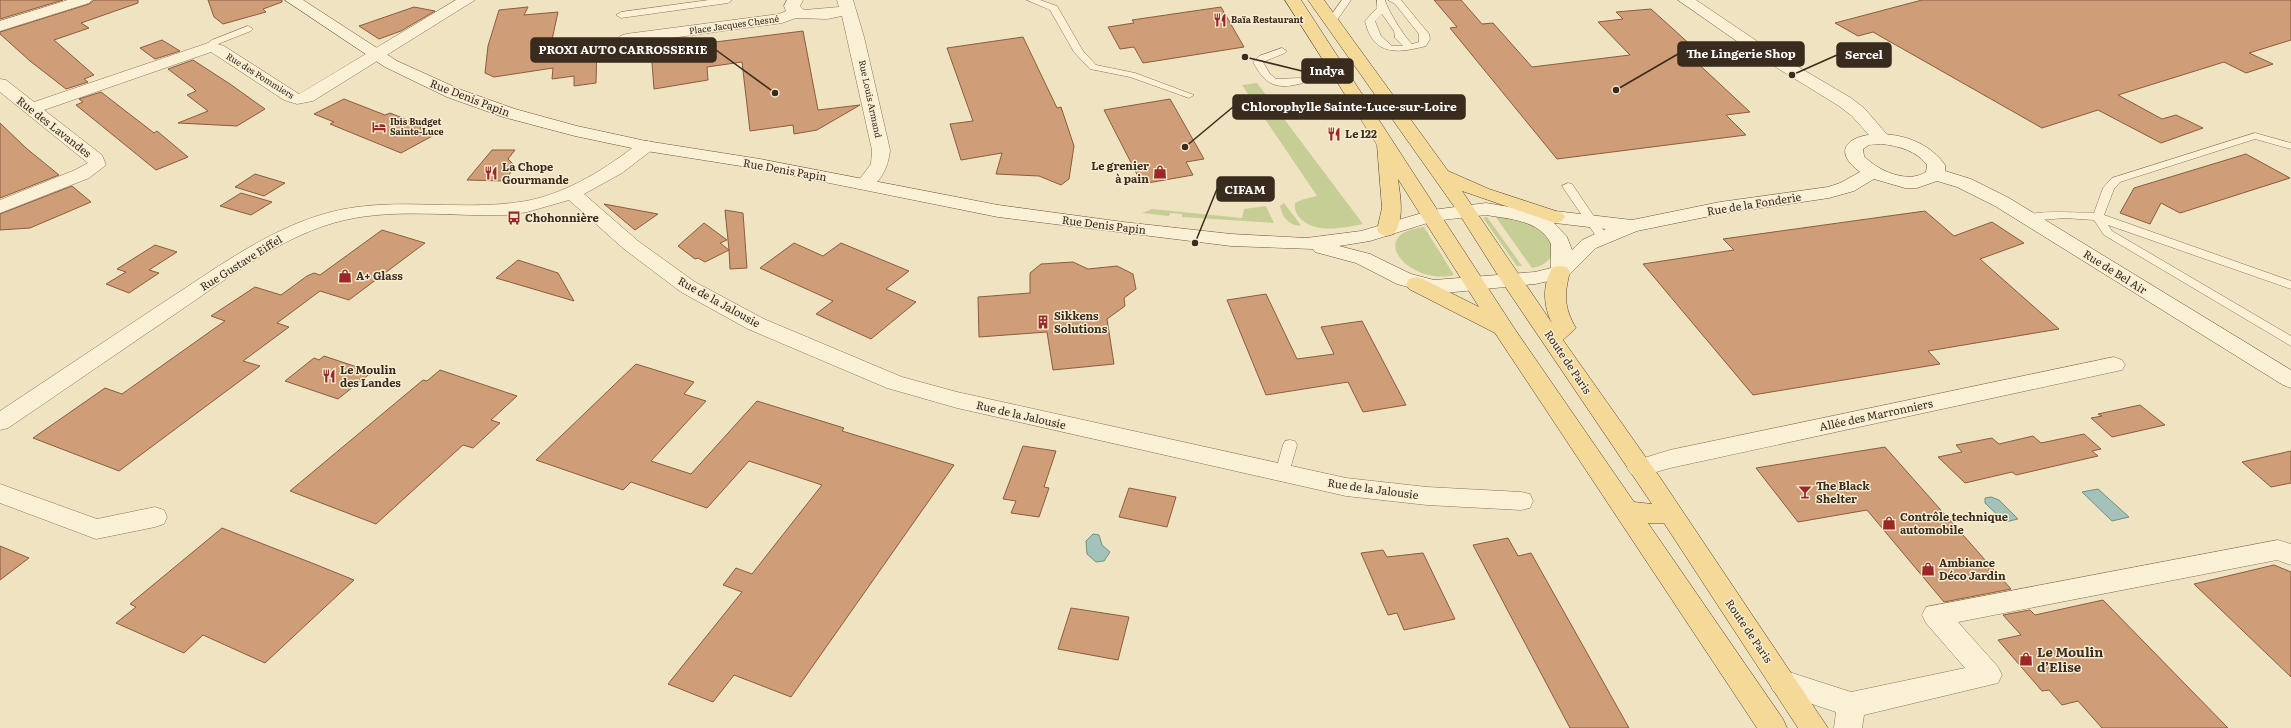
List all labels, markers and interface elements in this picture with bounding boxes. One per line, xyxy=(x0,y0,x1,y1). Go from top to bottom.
street label: Place Jacques Chesné xyxy=(688,11,780,37)
restaurant icon: Baïa Restaurant xyxy=(1212,12,1228,28)
place label: Baïa Restaurant xyxy=(1231,12,1304,26)
callout: PROXI AUTO CARROSSERIE xyxy=(531,38,716,62)
text: PROXI AUTO CARROSSERIE xyxy=(539,40,707,58)
callout: The Lingerie Shop xyxy=(1678,42,1804,66)
callout: Sercel xyxy=(1837,43,1891,67)
text: The Lingerie Shop xyxy=(1686,44,1796,62)
text: Sercel xyxy=(1845,45,1884,63)
street label: Rue des Pommiers xyxy=(224,49,297,102)
street label: Rue Louis Armand xyxy=(856,58,886,140)
callout: Indya xyxy=(1302,59,1353,83)
text: Indya xyxy=(1310,61,1345,79)
street label: Rue Denis Papin xyxy=(428,74,513,120)
street label: Rue des Lavandes xyxy=(14,92,95,160)
callout: Chlorophylle Sainte-Luce-sur-Loire xyxy=(1233,95,1465,119)
text: Chlorophylle Sainte-Luce-sur-Loire xyxy=(1241,97,1457,115)
place label: Ibis Budget Sainte-Luce xyxy=(390,114,444,138)
hotel icon: Ibis Budget Sainte-Luce xyxy=(371,119,387,135)
place label: Le 122 xyxy=(1345,125,1377,141)
restaurant icon: Le 122 xyxy=(1326,126,1342,142)
street label: Rue Denis Papin xyxy=(742,154,828,184)
place label: Le grenier à pain xyxy=(1091,157,1149,186)
place label: La Chope Gourmande xyxy=(502,158,569,187)
shop icon: Le grenier à pain xyxy=(1152,164,1168,180)
restaurant icon: La Chope Gourmande xyxy=(483,165,499,181)
callout: CIFAM xyxy=(1217,177,1274,201)
text: CIFAM xyxy=(1225,180,1266,198)
street label: Rue de la Fonderie xyxy=(1705,188,1802,218)
place label: Chohonnière xyxy=(525,209,599,225)
bus stop icon: Chohonnière xyxy=(506,210,522,226)
street label: Rue Denis Papin xyxy=(1061,211,1147,237)
street label: Rue Gustave Eiffel xyxy=(196,230,285,294)
street label: Rue de Bel Air xyxy=(2081,245,2151,298)
place label: A+ Glass xyxy=(356,267,403,283)
shop icon: A+ Glass xyxy=(337,268,353,284)
street label: Rue de la Jalousie xyxy=(676,272,764,330)
place label: Sikkens Solutions xyxy=(1054,307,1108,336)
building icon: Sikkens Solutions xyxy=(1035,314,1051,330)
street label: Route de Paris xyxy=(1542,326,1596,397)
place label: Le Moulin des Landes xyxy=(340,361,401,390)
restaurant icon: Le Moulin des Landes xyxy=(321,368,337,384)
street label: Allée des Marronniers xyxy=(1818,394,1934,434)
street label: Rue de la Jalousie xyxy=(975,396,1068,432)
street label: Rue de la Jalousie xyxy=(1327,474,1420,502)
place label: The Black Shelter xyxy=(1816,477,1870,506)
bar icon: The Black Shelter xyxy=(1797,484,1813,500)
place label: Contrôle technique automobile xyxy=(1900,508,2008,537)
shop icon: Contrôle technique automobile xyxy=(1881,515,1897,531)
place label: Ambiance Déco Jardin xyxy=(1939,554,2006,583)
shop icon: Ambiance Déco Jardin xyxy=(1920,561,1936,577)
street label: Route de Paris xyxy=(1723,595,1777,666)
place label: Le Moulin d’Elise xyxy=(2037,642,2103,676)
shop icon: Le Moulin d’Elise xyxy=(2018,651,2034,667)

